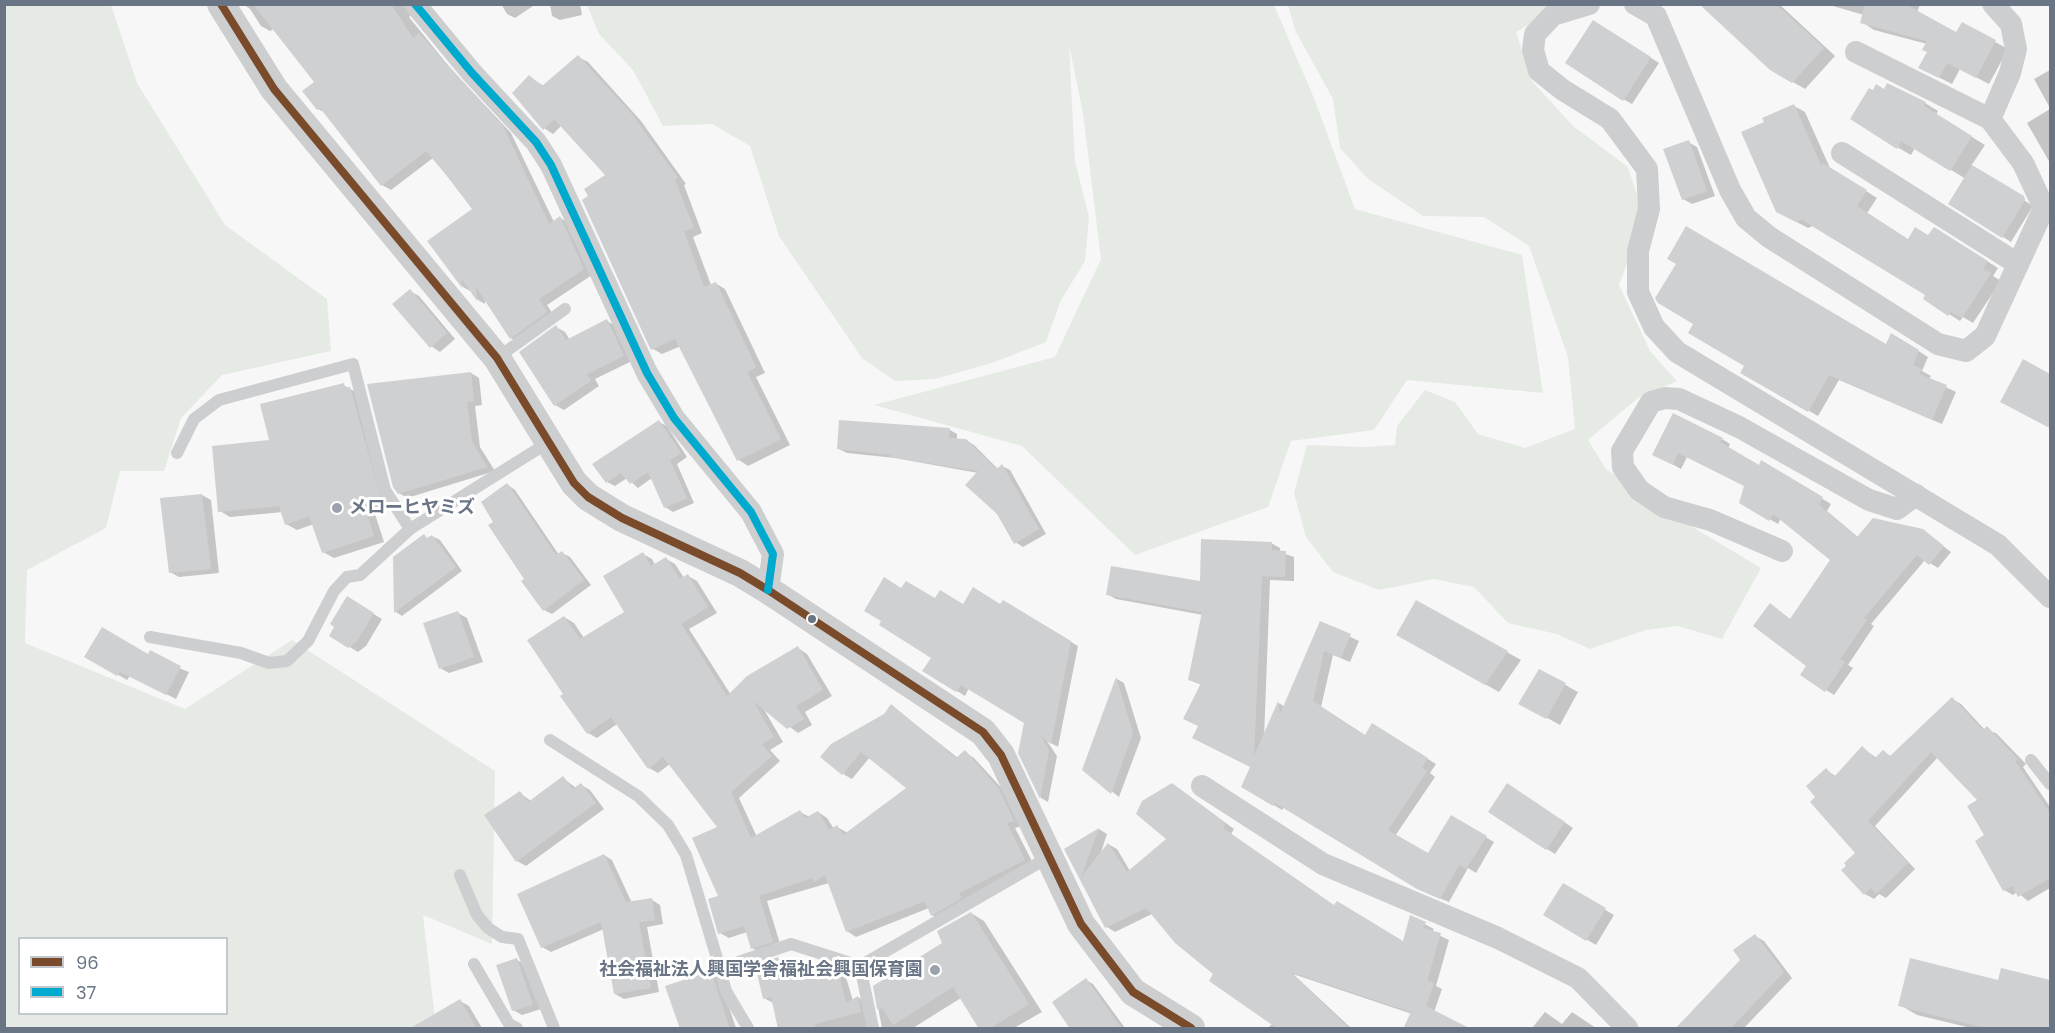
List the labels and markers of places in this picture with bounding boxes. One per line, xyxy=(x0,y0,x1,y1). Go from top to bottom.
place label: メローヒヤミズ xyxy=(349,497,475,519)
marker: メローヒヤミズ xyxy=(330,501,344,515)
unlabelled marker xyxy=(806,613,818,625)
place label: 社会福祉法人興国学舎福祉会興国保育園 xyxy=(599,959,923,981)
marker: 社会福祉法人興国学舎福祉会興国保育園 xyxy=(928,963,942,977)

